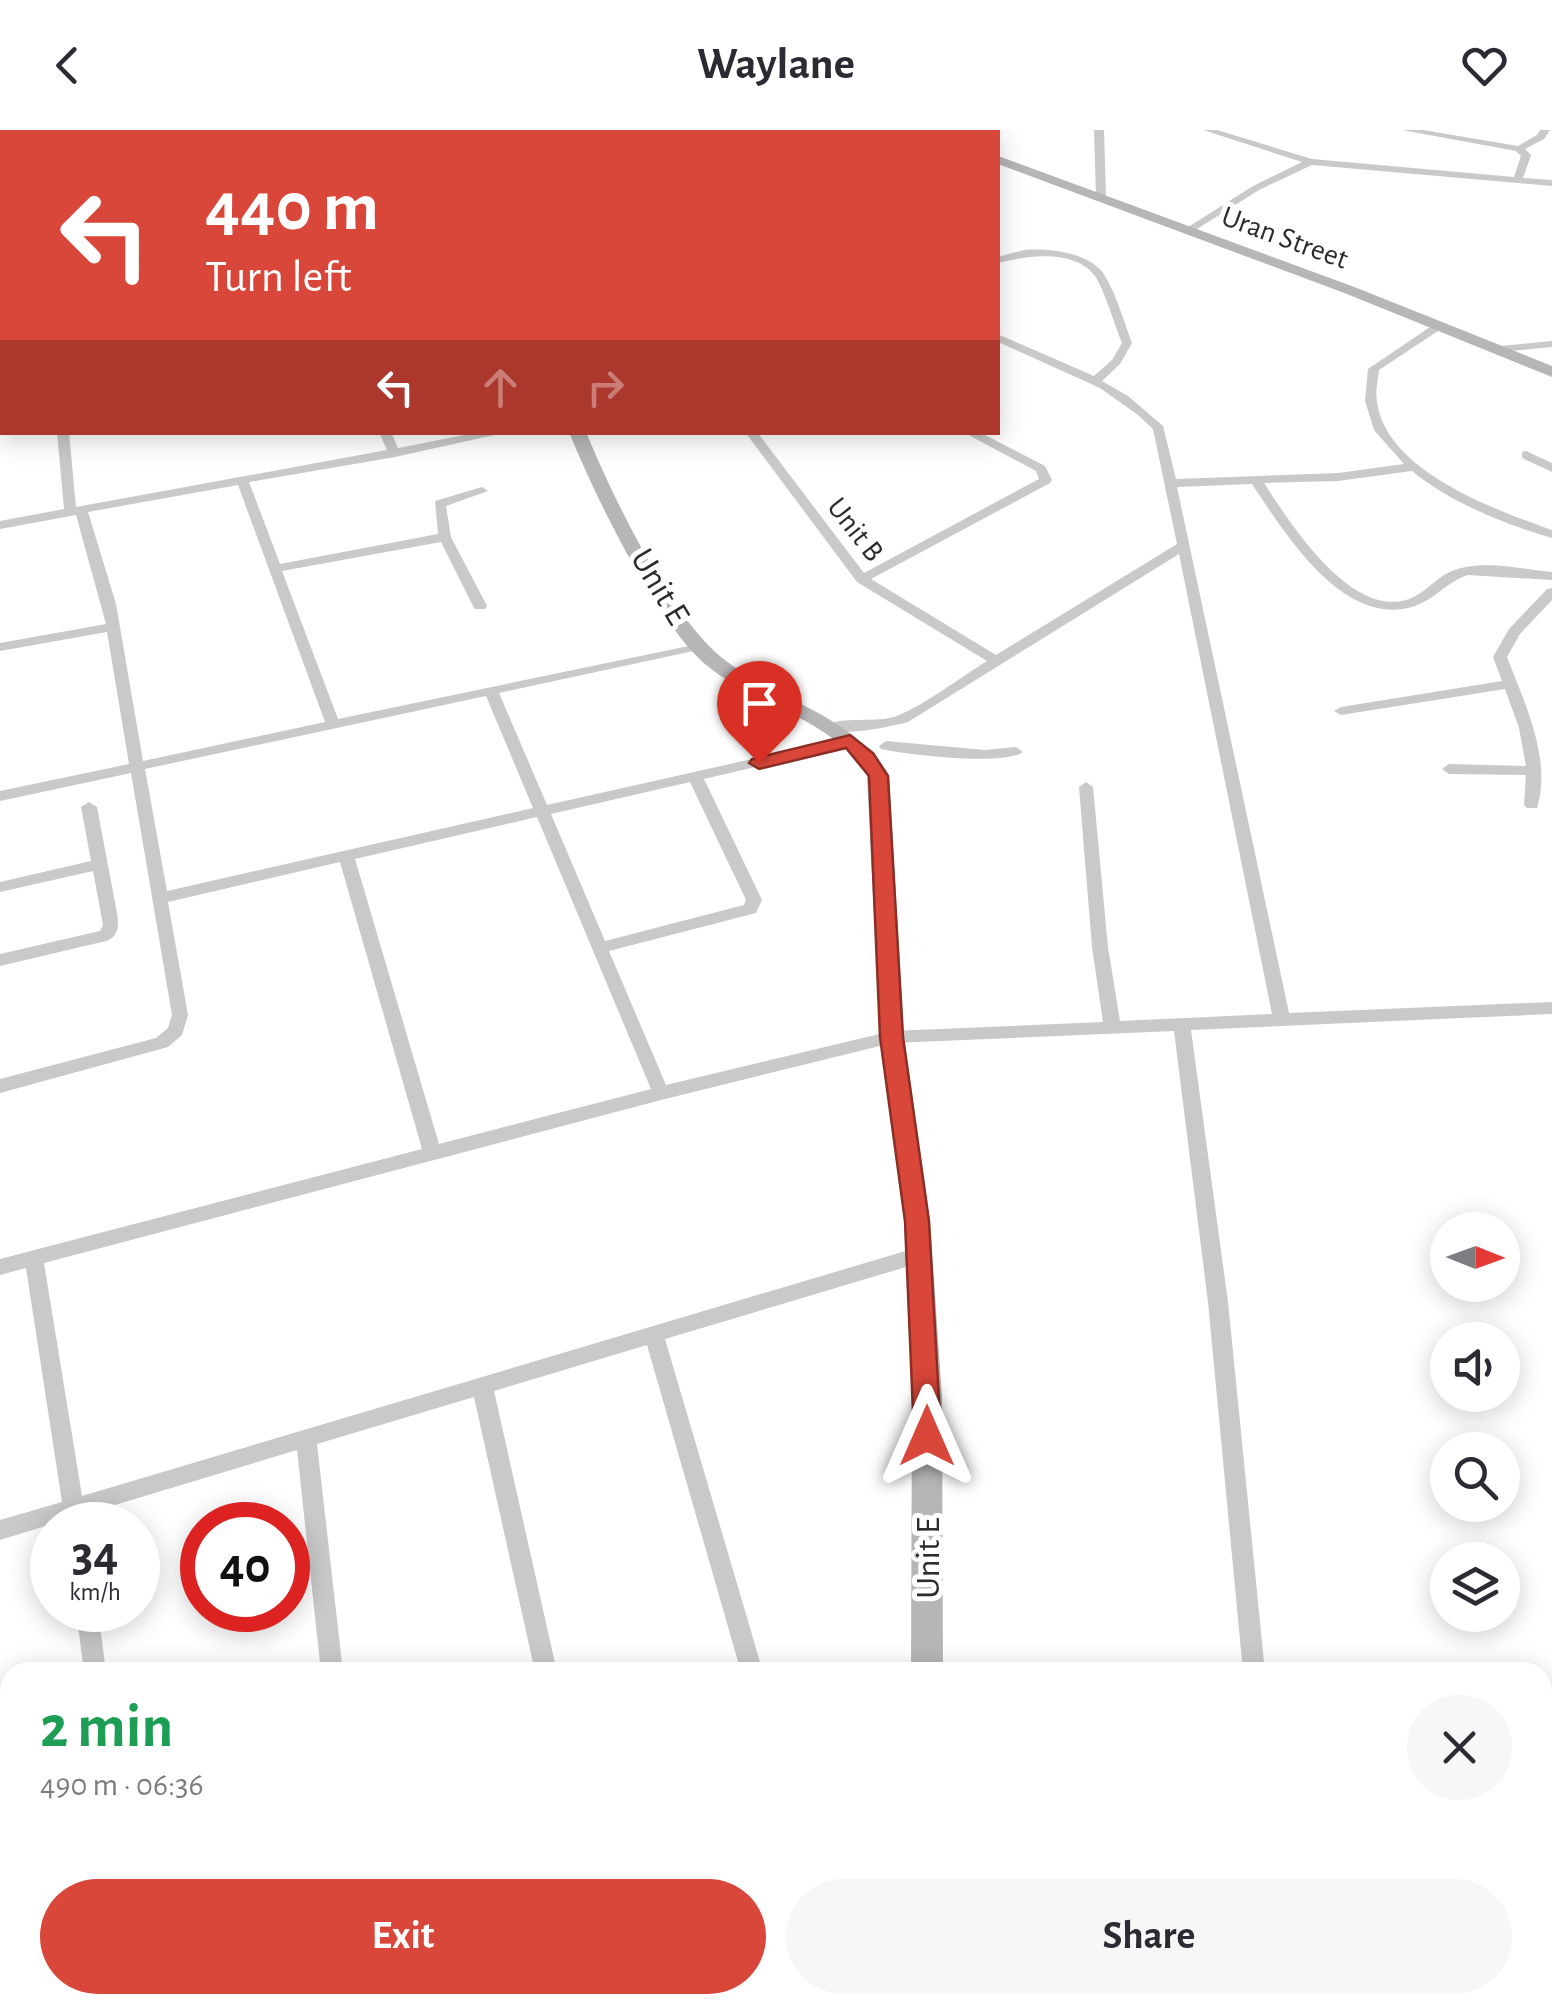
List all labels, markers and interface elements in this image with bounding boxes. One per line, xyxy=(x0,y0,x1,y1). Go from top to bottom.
icon: back xyxy=(40,38,95,93)
icon: heart xyxy=(1457,38,1512,93)
text: Waylane xyxy=(697,42,855,87)
icon: left xyxy=(40,170,170,300)
text: 440 m xyxy=(205,173,379,243)
street label: Uran Street xyxy=(1217,201,1352,275)
text: Turn left xyxy=(205,255,352,300)
icon: left xyxy=(368,360,423,415)
icon: ahead xyxy=(473,360,528,415)
icon: right xyxy=(578,360,633,415)
street label: Unit B xyxy=(821,492,889,567)
street label: Unit E xyxy=(624,543,696,631)
pin xyxy=(717,661,802,764)
icon: arrive xyxy=(732,676,787,731)
north arrow xyxy=(1430,1212,1520,1302)
map controls xyxy=(1430,1212,1520,1632)
button: sound xyxy=(1430,1322,1520,1412)
position arrow xyxy=(875,1384,979,1488)
button: search xyxy=(1430,1432,1520,1522)
speed limit sign: 40 xyxy=(180,1502,310,1632)
street label: Unit E xyxy=(911,1517,946,1599)
text: 34 xyxy=(72,1530,118,1580)
button: layers xyxy=(1430,1542,1520,1632)
text: km/h xyxy=(69,1580,121,1605)
button: close xyxy=(1407,1695,1512,1800)
text: 2 min xyxy=(40,1698,173,1758)
text: 490 m · 06:36 xyxy=(40,1769,204,1801)
button: Exit xyxy=(40,1879,766,1994)
button: Share xyxy=(786,1879,1512,1994)

